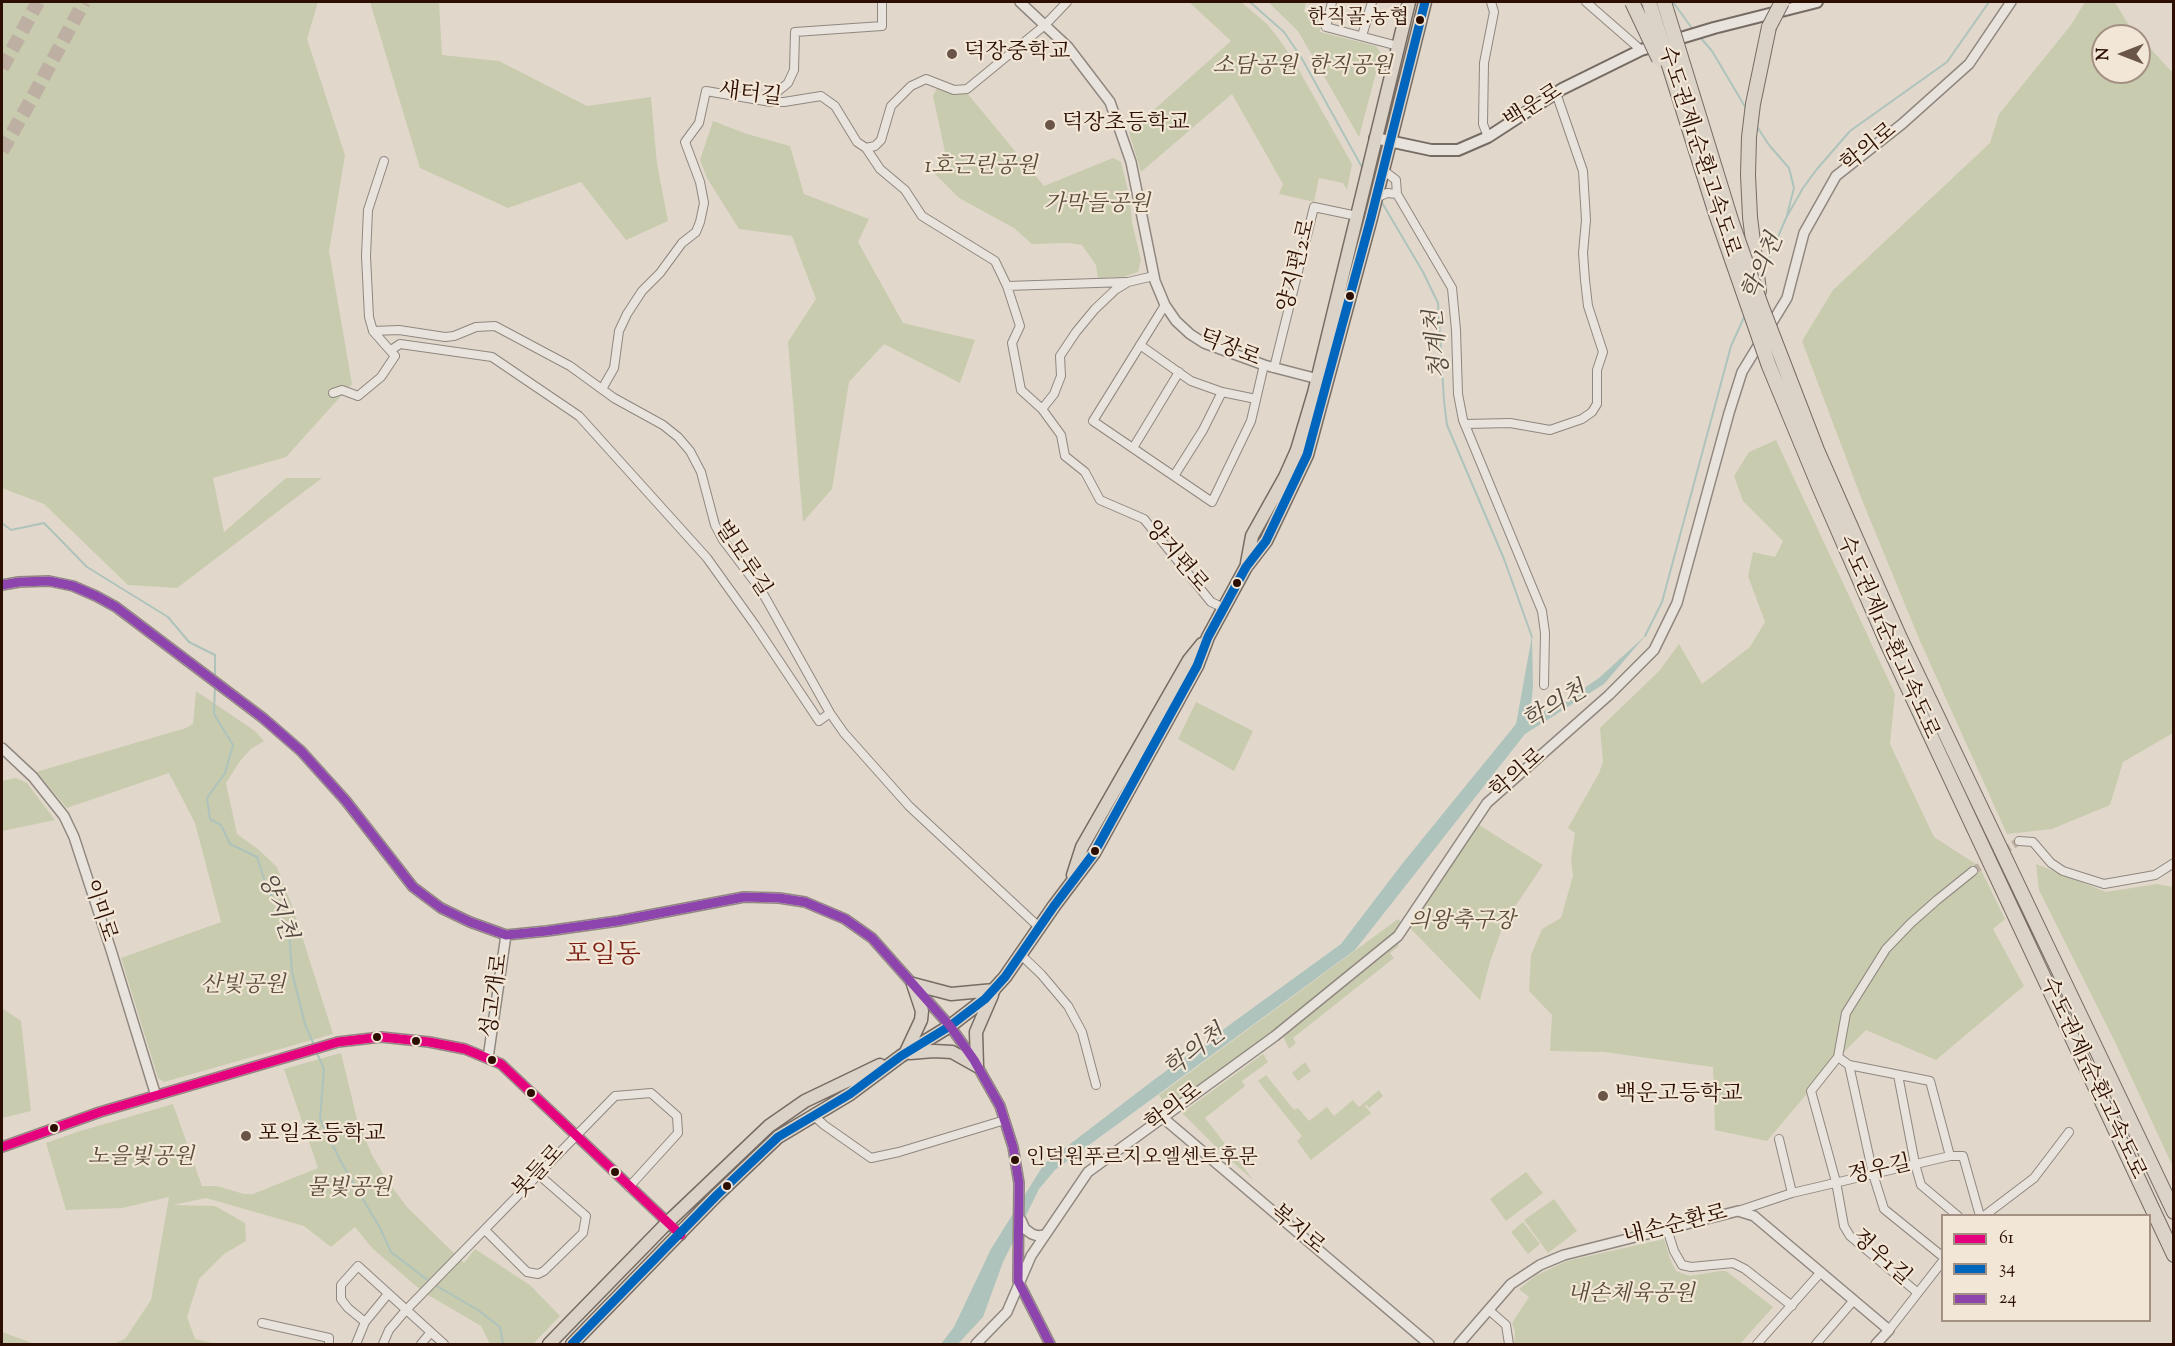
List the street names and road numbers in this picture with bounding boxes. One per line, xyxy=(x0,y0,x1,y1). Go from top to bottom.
street label: 수도권제1순환고속도로 xyxy=(1650,43,1744,261)
street label: 새터길 xyxy=(717,79,783,113)
street label: 백운로 xyxy=(1500,80,1568,136)
street label: 학의로 xyxy=(1837,119,1903,179)
street label: 양지편2로 xyxy=(1275,217,1323,315)
street label: 덕장로 xyxy=(1194,326,1264,374)
street label: 벌모루길 xyxy=(707,517,775,603)
street label: 양지편로 xyxy=(1138,517,1212,599)
street label: 수도권제1순환고속도로 xyxy=(1829,532,1943,744)
street label: 학의로 xyxy=(1486,744,1552,806)
street label: 이미로 xyxy=(76,877,120,945)
street label: 성고개로 xyxy=(478,952,516,1040)
street label: 수도권제1순환고속도로 xyxy=(2033,974,2149,1184)
street label: 학의로 xyxy=(1142,1079,1208,1139)
street label: 봇들로 xyxy=(509,1141,571,1205)
street label: 정우길 xyxy=(1846,1152,1914,1192)
street label: 복지로 xyxy=(1263,1200,1329,1262)
street label: 내손순환로 xyxy=(1621,1201,1731,1253)
street label: 정우1길 xyxy=(1845,1225,1915,1293)

